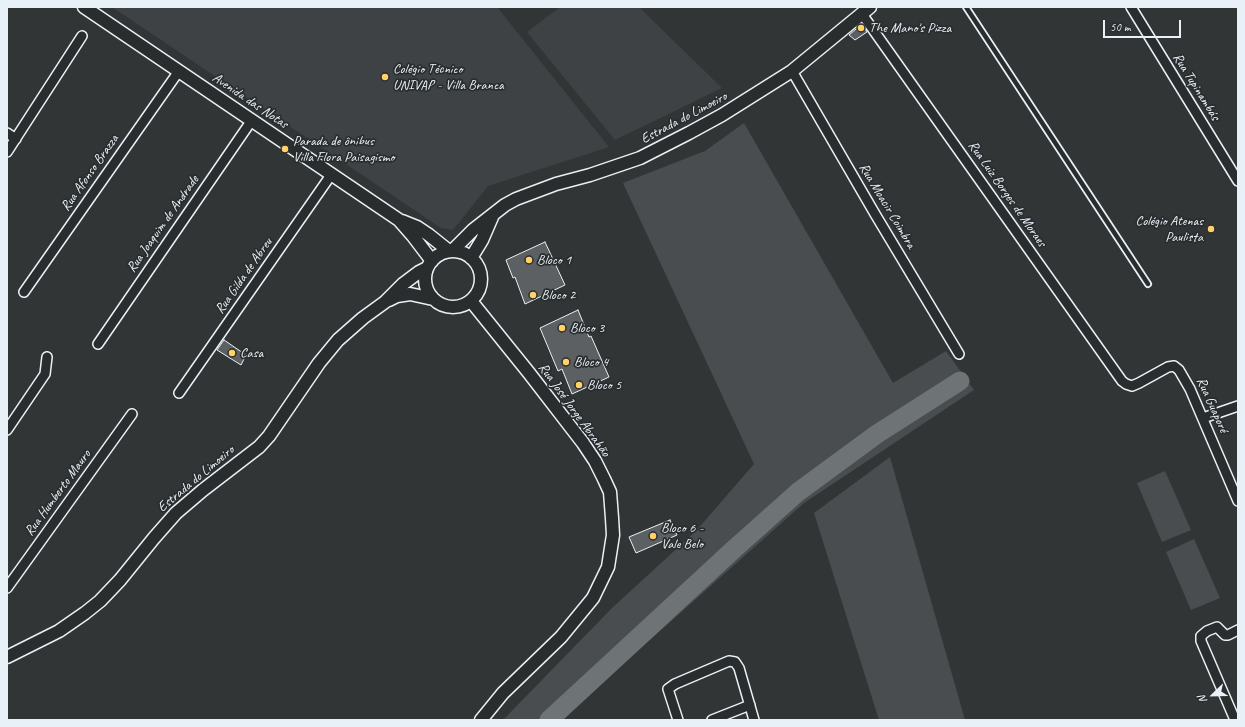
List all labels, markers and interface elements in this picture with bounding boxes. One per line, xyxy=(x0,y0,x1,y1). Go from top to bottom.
scale bar xyxy=(1105,12,1183,38)
text: 50 m xyxy=(1110,19,1130,35)
place label: The Mano's Pizza xyxy=(869,20,951,36)
marker: The Mano's Pizza xyxy=(856,23,866,33)
street label: Rua Tupinambás xyxy=(1169,50,1223,124)
place label: Colégio Técnico UNIVAP - Villa Branca xyxy=(393,61,504,94)
street label: Avenida das Notas xyxy=(209,69,291,133)
marker: Colégio Técnico UNIVAP - Villa Branca xyxy=(380,72,390,82)
street label: Estrada do Limoeiro xyxy=(638,88,730,148)
street label: Rua Afonso Brazza xyxy=(57,132,123,214)
place label: Parada de ônibus Villa Flora Paisagismo xyxy=(293,133,395,166)
street label: Rua Luiz Borges de Moraes xyxy=(964,138,1050,250)
marker: Parada de ônibus Villa Flora Paisagismo xyxy=(280,144,290,154)
street label: Rua Moacir Coimbra xyxy=(855,160,919,252)
street label: Rua Joaquim de Andrade xyxy=(123,172,203,276)
place label: Colégio Atenas Paulista xyxy=(1136,213,1203,246)
marker: Colégio Atenas Paulista xyxy=(1206,224,1216,234)
street label: Rua Gilda de Abreu xyxy=(212,235,276,317)
place label: Bloco 1 xyxy=(537,252,571,268)
marker: Bloco 1 xyxy=(524,255,534,265)
place label: Bloco 2 xyxy=(541,287,575,303)
marker: Bloco 2 xyxy=(528,290,538,300)
place label: Bloco 3 xyxy=(570,320,604,336)
marker: Bloco 3 xyxy=(557,323,567,333)
place label: Casa xyxy=(240,345,263,361)
marker: Casa xyxy=(227,348,237,358)
place label: Bloco 4 xyxy=(574,354,608,370)
marker: Bloco 4 xyxy=(561,357,571,367)
street label: Rua José Jorge Abrahão xyxy=(534,360,614,460)
street label: Rua Guaporé xyxy=(1192,375,1232,435)
place label: Bloco 5 xyxy=(587,377,621,393)
marker: Bloco 5 xyxy=(574,380,584,390)
street label: Estrada do Limoeiro xyxy=(154,442,238,516)
street label: Rua Humberto Mauro xyxy=(21,447,95,539)
place label: Bloco 6 - Vale Belo xyxy=(661,520,703,552)
marker: Bloco 6 - Vale Belo xyxy=(648,531,658,541)
north arrow xyxy=(1193,675,1233,715)
text: N xyxy=(1194,694,1210,706)

